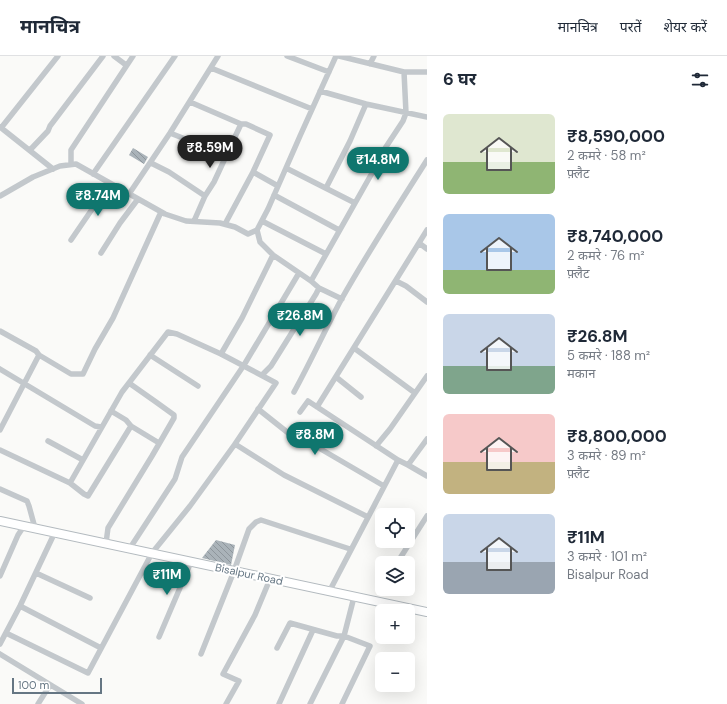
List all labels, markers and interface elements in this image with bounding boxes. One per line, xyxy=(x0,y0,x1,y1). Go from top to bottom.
text: मानचित्र xyxy=(20,14,80,39)
text: मानचित्र xyxy=(558,18,598,36)
text: परतें xyxy=(620,18,641,36)
text: शेयर करें xyxy=(663,18,707,36)
text: 6 घर xyxy=(443,68,476,90)
icon: filters xyxy=(689,69,711,91)
text: ₹8,590,000 xyxy=(567,125,665,147)
icon: home xyxy=(475,130,523,178)
pin: ₹8.59M xyxy=(177,135,243,169)
text: ₹8.59M xyxy=(186,139,234,156)
pin: ₹14.8M xyxy=(345,147,411,181)
text: 2 कमरे · 58 m² xyxy=(567,147,646,164)
text: ₹14.8M xyxy=(356,151,400,168)
text: फ़्लैट xyxy=(567,165,590,182)
pin: ₹8.74M xyxy=(65,183,131,217)
text: ₹8.74M xyxy=(75,187,121,204)
text: ₹8,740,000 xyxy=(567,225,663,247)
icon: home xyxy=(475,230,523,278)
text: 2 कमरे · 76 m² xyxy=(567,247,645,264)
text: फ़्लैट xyxy=(567,265,590,282)
pin: ₹26.8M xyxy=(267,303,333,337)
text: ₹26.8M xyxy=(277,307,323,324)
text: ₹26.8M xyxy=(567,325,628,347)
icon: home xyxy=(475,330,523,378)
text: 5 कमरे · 188 m² xyxy=(567,347,650,364)
text: मकान xyxy=(567,365,595,382)
pin: ₹8.8M xyxy=(287,422,343,456)
text: ₹8,800,000 xyxy=(567,425,667,447)
text: ₹8.8M xyxy=(295,426,335,443)
icon: home xyxy=(475,430,523,478)
text: 3 कमरे · 89 m² xyxy=(567,447,646,464)
text: फ़्लैट xyxy=(567,465,590,482)
map controls xyxy=(375,508,415,692)
button: locate xyxy=(375,508,415,548)
text: ₹11M xyxy=(567,526,605,548)
icon: home xyxy=(475,530,523,578)
text: 3 कमरे · 101 m² xyxy=(567,548,647,565)
button: layers xyxy=(375,556,415,596)
street label: Bisalpur Road xyxy=(214,560,284,588)
pin: ₹11M xyxy=(143,562,191,596)
text: ₹11M xyxy=(153,566,181,583)
text: Bisalpur Road xyxy=(567,566,649,583)
button: + xyxy=(375,604,415,644)
button: − xyxy=(375,652,415,692)
scale bar xyxy=(12,676,102,695)
text: 100 m xyxy=(18,678,49,692)

